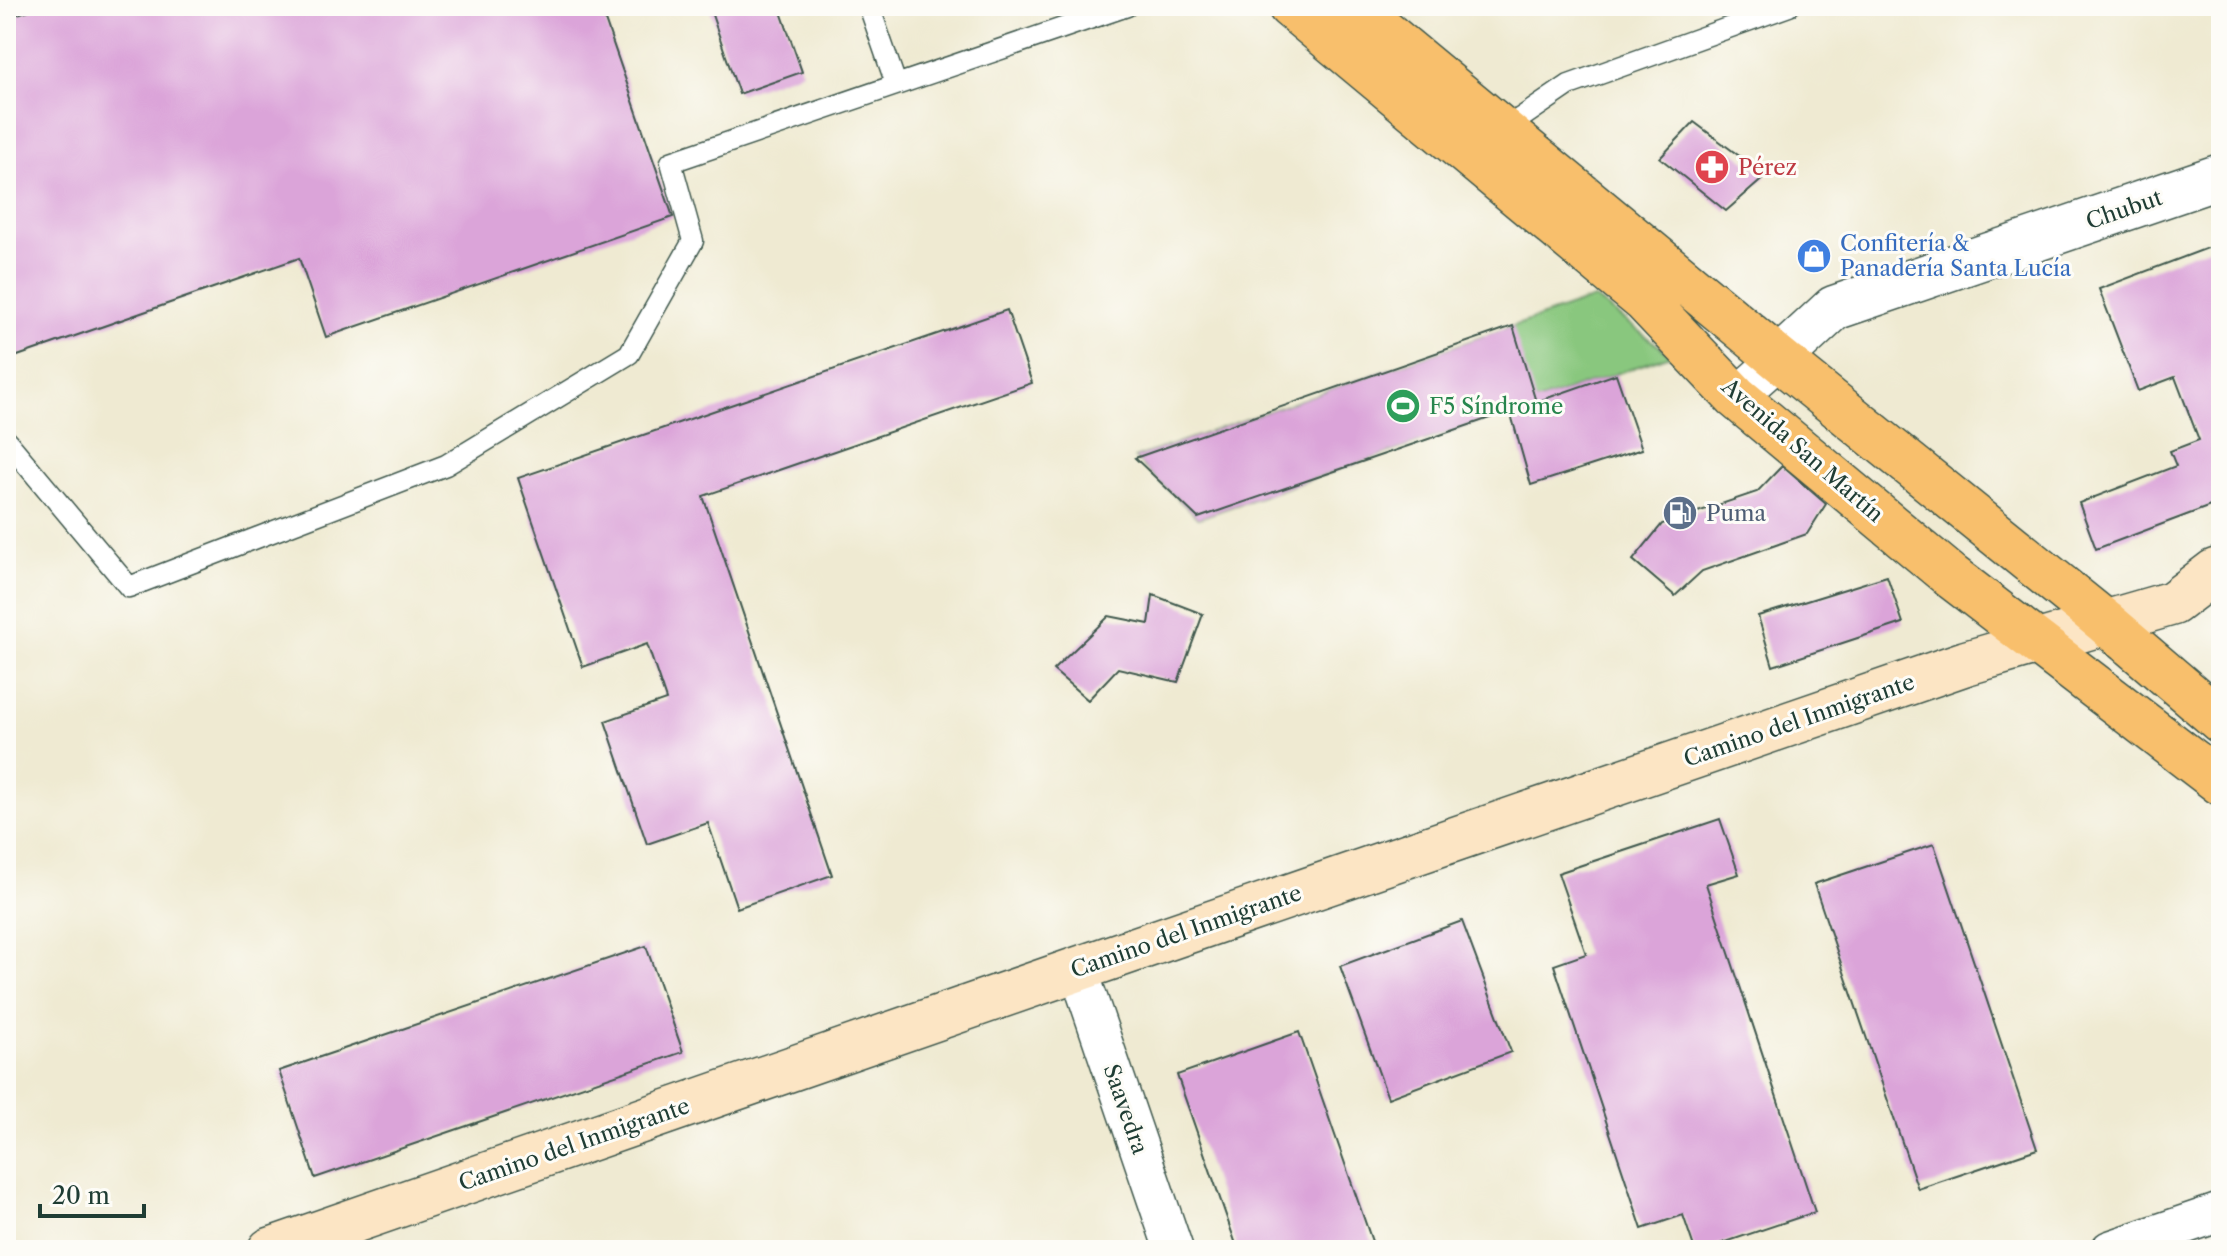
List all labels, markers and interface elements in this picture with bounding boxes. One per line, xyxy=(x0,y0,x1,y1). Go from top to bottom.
pharmacy icon: Pérez xyxy=(1693,148,1731,186)
place label: Pérez xyxy=(1738,154,1797,181)
street label: Chubut xyxy=(2082,184,2166,235)
place label: Confitería & Panadería Santa Lucía xyxy=(1840,230,2072,282)
shop icon: Confitería & Panadería Santa Lucía xyxy=(1795,237,1833,275)
street label: Avenida San Martín xyxy=(1716,372,1889,528)
sports icon: F5 Síndrome xyxy=(1384,387,1422,425)
place label: F5 Síndrome xyxy=(1429,393,1563,420)
fuel station icon: Puma xyxy=(1661,494,1699,532)
place label: Puma xyxy=(1706,500,1767,527)
street label: Camino del Inmigrante xyxy=(1680,668,1918,773)
street label: Camino del Inmigrante xyxy=(1067,879,1305,984)
street label: Saavedra xyxy=(1098,1061,1154,1158)
street label: Camino del Inmigrante xyxy=(455,1092,693,1197)
scale bar xyxy=(40,1168,144,1218)
text: 20 m xyxy=(52,1181,110,1210)

